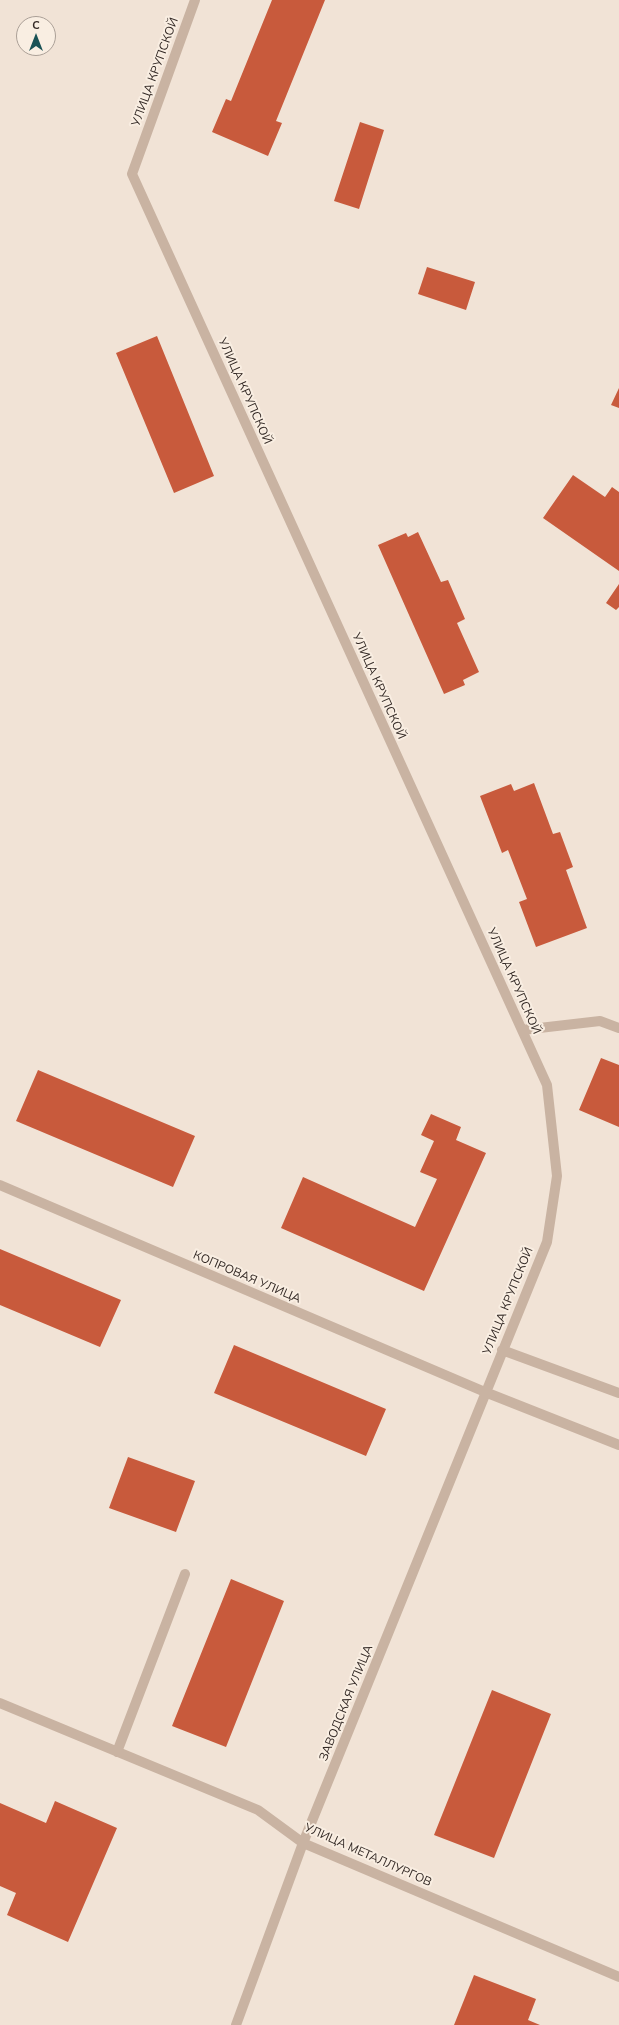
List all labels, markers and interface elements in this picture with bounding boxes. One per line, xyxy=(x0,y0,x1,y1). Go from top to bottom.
north arrow xyxy=(16,16,56,56)
street label: УЛИЦА КРУПСКОЙ xyxy=(129,16,181,128)
text: С xyxy=(32,18,40,32)
street label: УЛИЦА КРУПСКОЙ xyxy=(215,336,275,446)
street label: УЛИЦА КРУПСКОЙ xyxy=(349,631,409,741)
street label: УЛИЦА КРУПСКОЙ xyxy=(484,926,544,1036)
street label: УЛИЦА КРУПСКОЙ xyxy=(480,1245,536,1357)
street label: КОПРОВАЯ УЛИЦА xyxy=(191,1248,303,1306)
street label: ЗАВОДСКАЯ УЛИЦА xyxy=(316,1643,376,1763)
street label: УЛИЦА МЕТАЛЛУРГОВ xyxy=(302,1820,434,1890)

